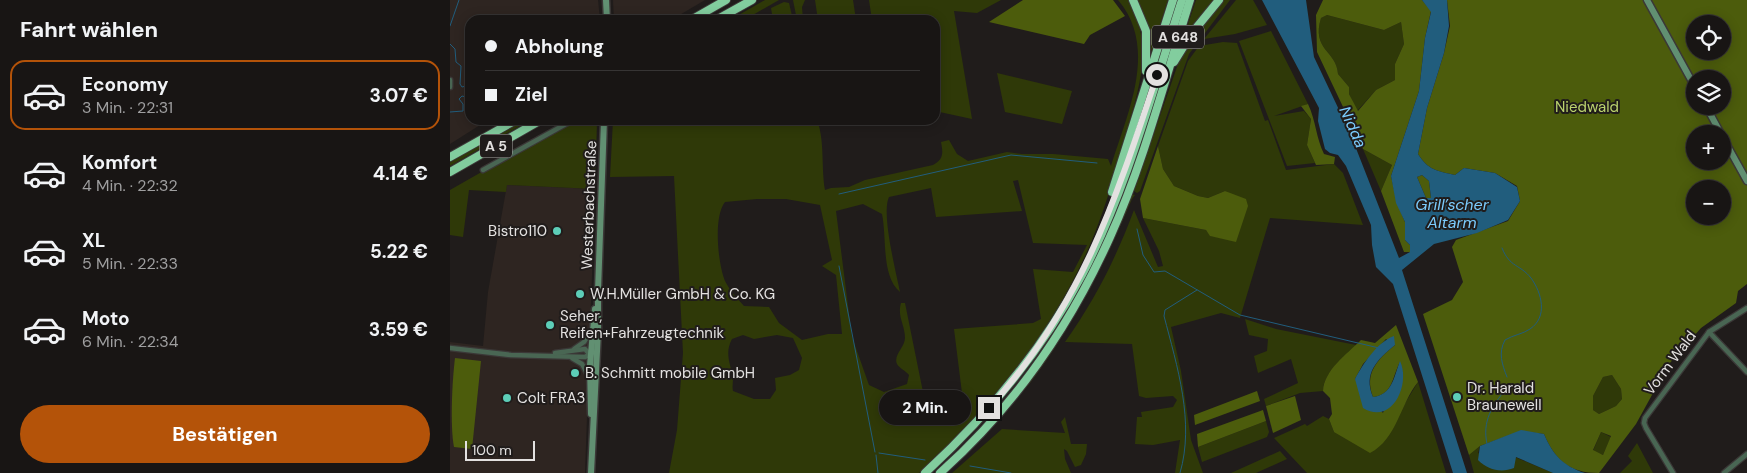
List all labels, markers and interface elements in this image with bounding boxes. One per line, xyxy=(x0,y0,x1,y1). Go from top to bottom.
text: Fahrt wählen xyxy=(20,15,158,44)
map controls xyxy=(1686,15,1731,225)
button: locate xyxy=(1686,15,1731,60)
road number: A 648 xyxy=(1152,26,1204,48)
text: Abholung xyxy=(515,34,604,59)
route start xyxy=(1146,64,1168,86)
button: layers xyxy=(1686,70,1731,115)
text: Economy xyxy=(82,72,169,97)
icon: car xyxy=(22,73,67,118)
text: Ziel xyxy=(515,82,548,107)
text: 3.07 € xyxy=(370,83,428,108)
text: 3 Min. · 22:31 xyxy=(82,97,173,118)
park label: Niedwald xyxy=(1555,97,1619,117)
water label: Nidda xyxy=(1335,103,1372,151)
button: + xyxy=(1686,125,1731,170)
road number: A 5 xyxy=(480,134,512,158)
street label: Westerbachstraße xyxy=(577,140,601,270)
text: Komfort xyxy=(82,150,157,175)
icon: car xyxy=(22,151,67,196)
text: 4.14 € xyxy=(373,161,428,186)
text: 4 Min. · 22:32 xyxy=(82,175,178,196)
button: − xyxy=(1686,180,1731,225)
water label: Grill’scher Altarm xyxy=(1415,194,1490,233)
place label: Bistro110 xyxy=(488,221,547,241)
marker: Bistro110 xyxy=(551,225,563,237)
text: XL xyxy=(82,228,105,253)
icon: car xyxy=(22,229,67,274)
text: 5.22 € xyxy=(370,239,428,264)
text: 5 Min. · 22:33 xyxy=(82,253,178,274)
place label: W.H.Müller GmbH & Co. KG xyxy=(590,284,775,304)
marker: W.H.Müller GmbH & Co. KG xyxy=(574,288,586,300)
text: Moto xyxy=(82,306,130,331)
place label: Seher, Reifen+Fahrzeugtechnik xyxy=(560,306,725,343)
icon: car xyxy=(22,307,67,352)
text: 3.59 € xyxy=(369,317,428,342)
marker: Seher, Reifen+Fahrzeugtechnik xyxy=(544,319,556,331)
street label: Vorm Wald xyxy=(1639,327,1701,399)
text: 6 Min. · 22:34 xyxy=(82,331,178,352)
place label: B. Schmitt mobile GmbH xyxy=(585,363,755,383)
marker: B. Schmitt mobile GmbH xyxy=(569,367,581,379)
place label: Dr. Harald Braunewell xyxy=(1467,378,1542,415)
place label: Colt FRA3 xyxy=(517,388,585,408)
callout: 2 Min. xyxy=(879,390,972,426)
marker: Dr. Harald Braunewell xyxy=(1451,391,1463,403)
marker: Colt FRA3 xyxy=(501,392,513,404)
text: 2 Min. xyxy=(902,397,948,418)
route end xyxy=(978,397,1000,419)
button: Bestätigen xyxy=(20,405,430,463)
scale bar xyxy=(465,438,535,461)
text: 100 m xyxy=(472,441,512,459)

